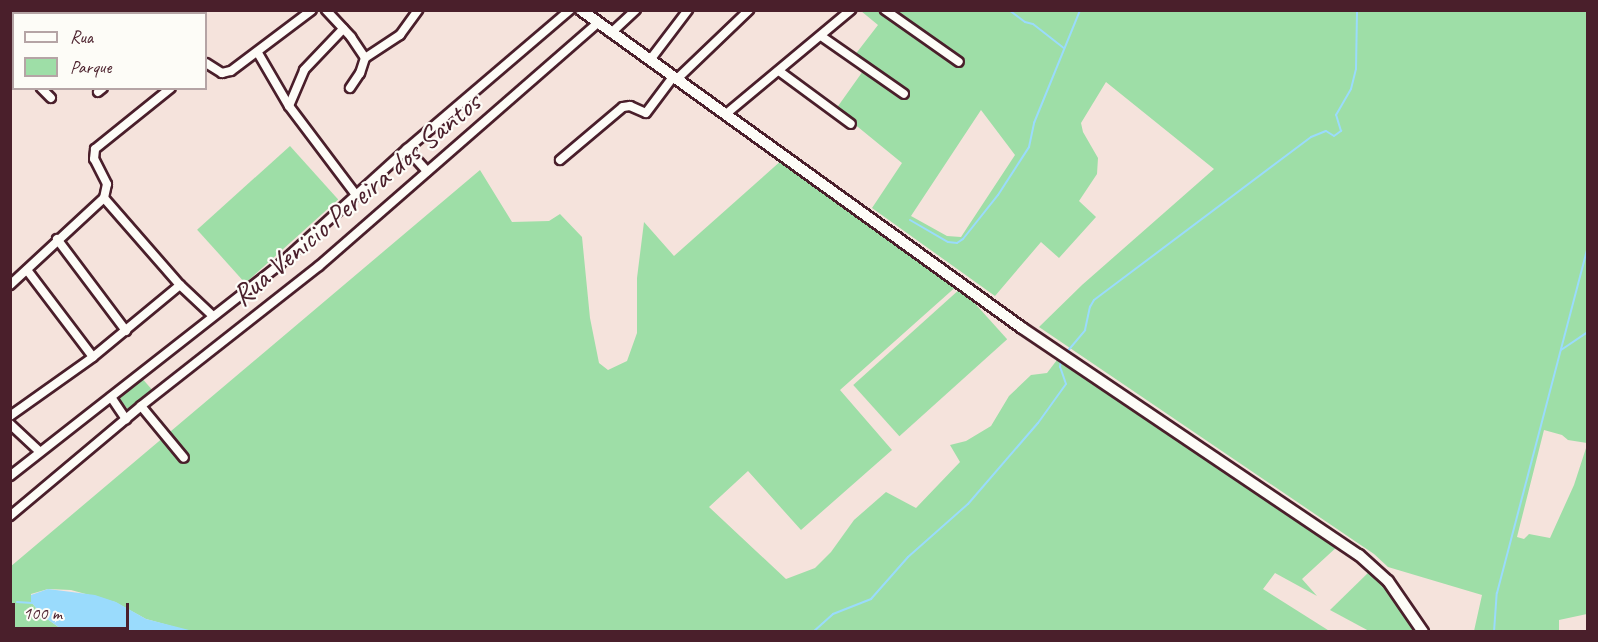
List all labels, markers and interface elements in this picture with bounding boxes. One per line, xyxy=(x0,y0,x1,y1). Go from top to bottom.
legend xyxy=(12,12,207,90)
text: Rua xyxy=(70,26,93,48)
text: Parque xyxy=(70,56,111,78)
street label: Rua Venicio Pereira dos Santos xyxy=(224,84,488,314)
scale bar xyxy=(15,591,132,629)
text: 100 m xyxy=(23,602,62,624)

